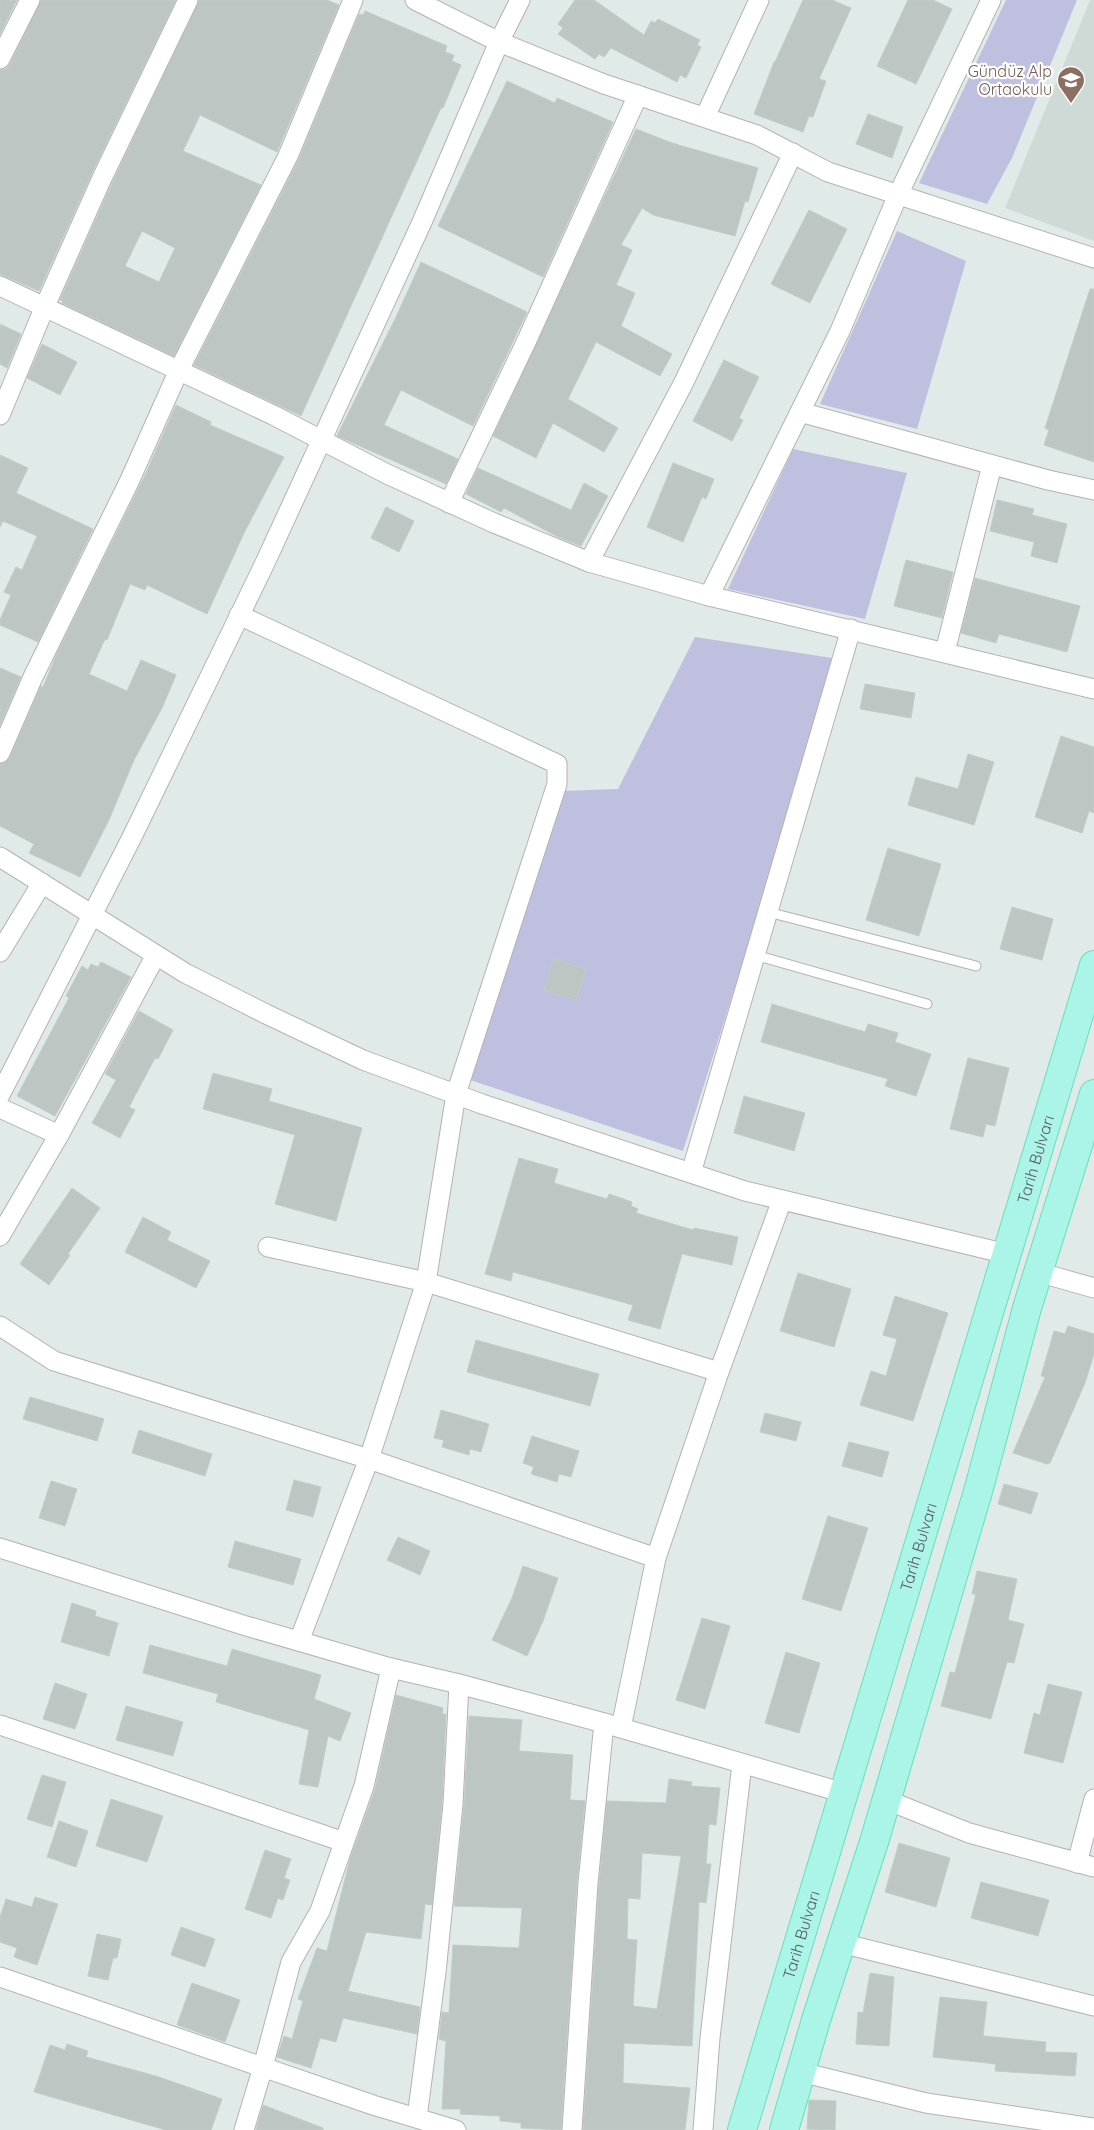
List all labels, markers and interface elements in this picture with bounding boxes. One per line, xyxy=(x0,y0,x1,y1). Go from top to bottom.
place label: Gündüz Alp Ortaokulu xyxy=(968,61,1052,99)
school or university icon: Gündüz Alp Ortaokulu xyxy=(1056,65,1086,104)
street label: Tarih Bulvarı xyxy=(1012,1113,1058,1206)
street label: Tarih Bulvarı xyxy=(895,1500,941,1594)
street label: Tarih Bulvarı xyxy=(778,1888,824,1981)

